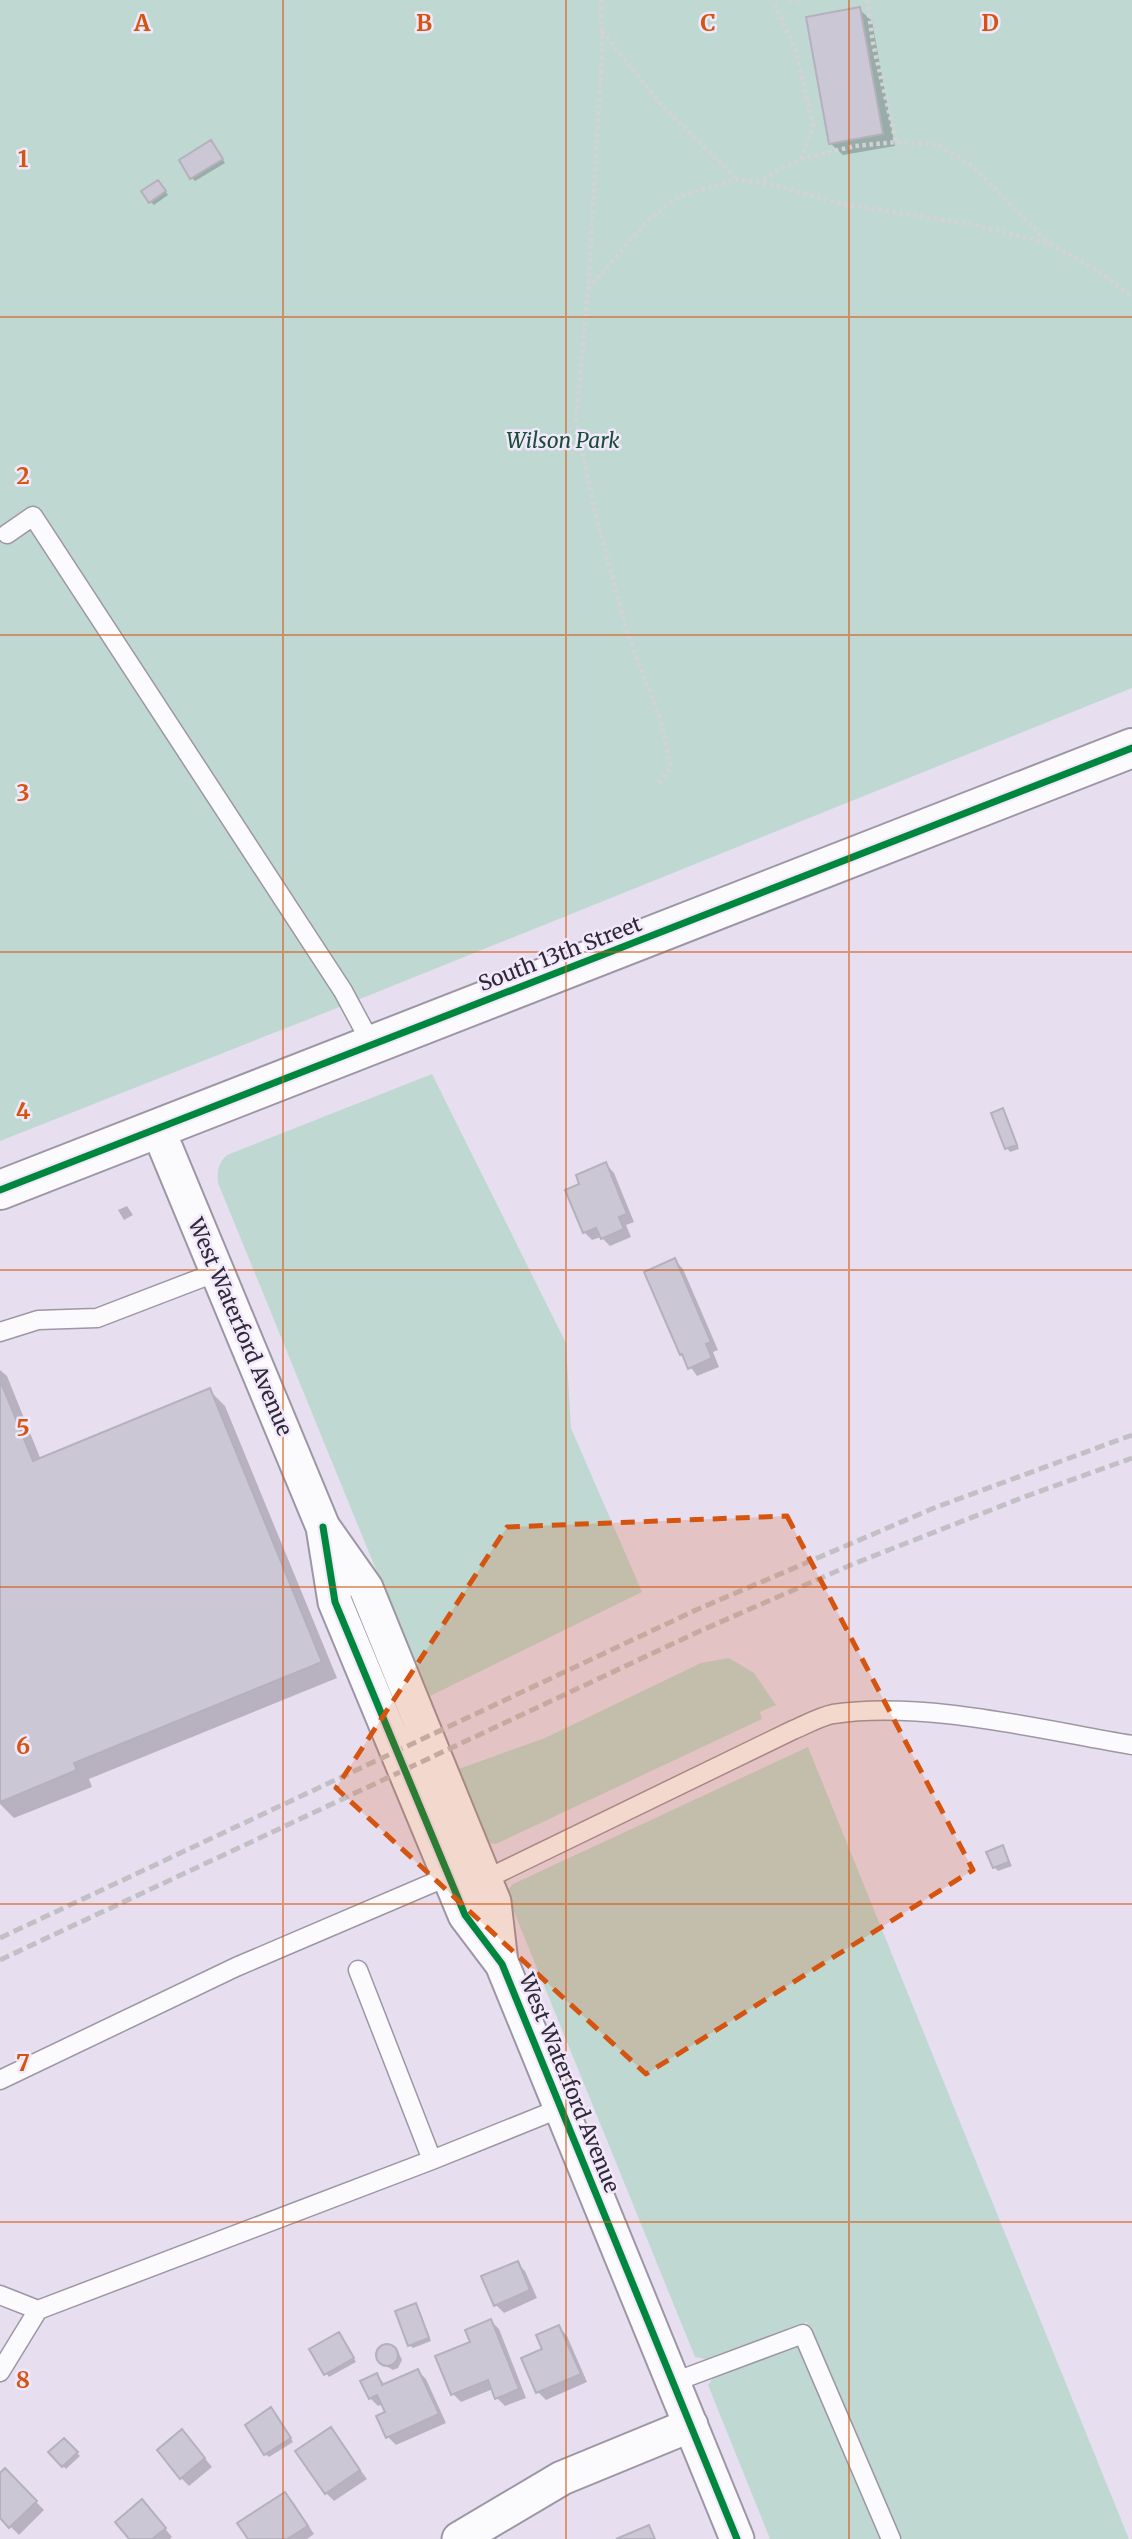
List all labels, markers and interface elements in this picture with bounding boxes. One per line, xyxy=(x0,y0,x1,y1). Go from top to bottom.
text: A xyxy=(133,8,151,37)
text: B xyxy=(416,8,432,37)
text: C xyxy=(700,8,716,37)
text: D xyxy=(981,8,999,37)
text: 1 xyxy=(18,144,29,173)
park label: Wilson Park xyxy=(506,427,620,454)
text: 2 xyxy=(16,461,30,490)
text: 3 xyxy=(16,778,30,807)
street label: South 13th Street xyxy=(474,910,645,997)
text: 4 xyxy=(16,1096,31,1125)
street label: West Waterford Avenue xyxy=(182,1213,299,1440)
text: 5 xyxy=(16,1413,30,1442)
text: 6 xyxy=(16,1731,30,1760)
street label: West Waterford Avenue xyxy=(513,1968,626,2196)
text: 7 xyxy=(16,2048,30,2077)
text: 8 xyxy=(16,2365,30,2394)

